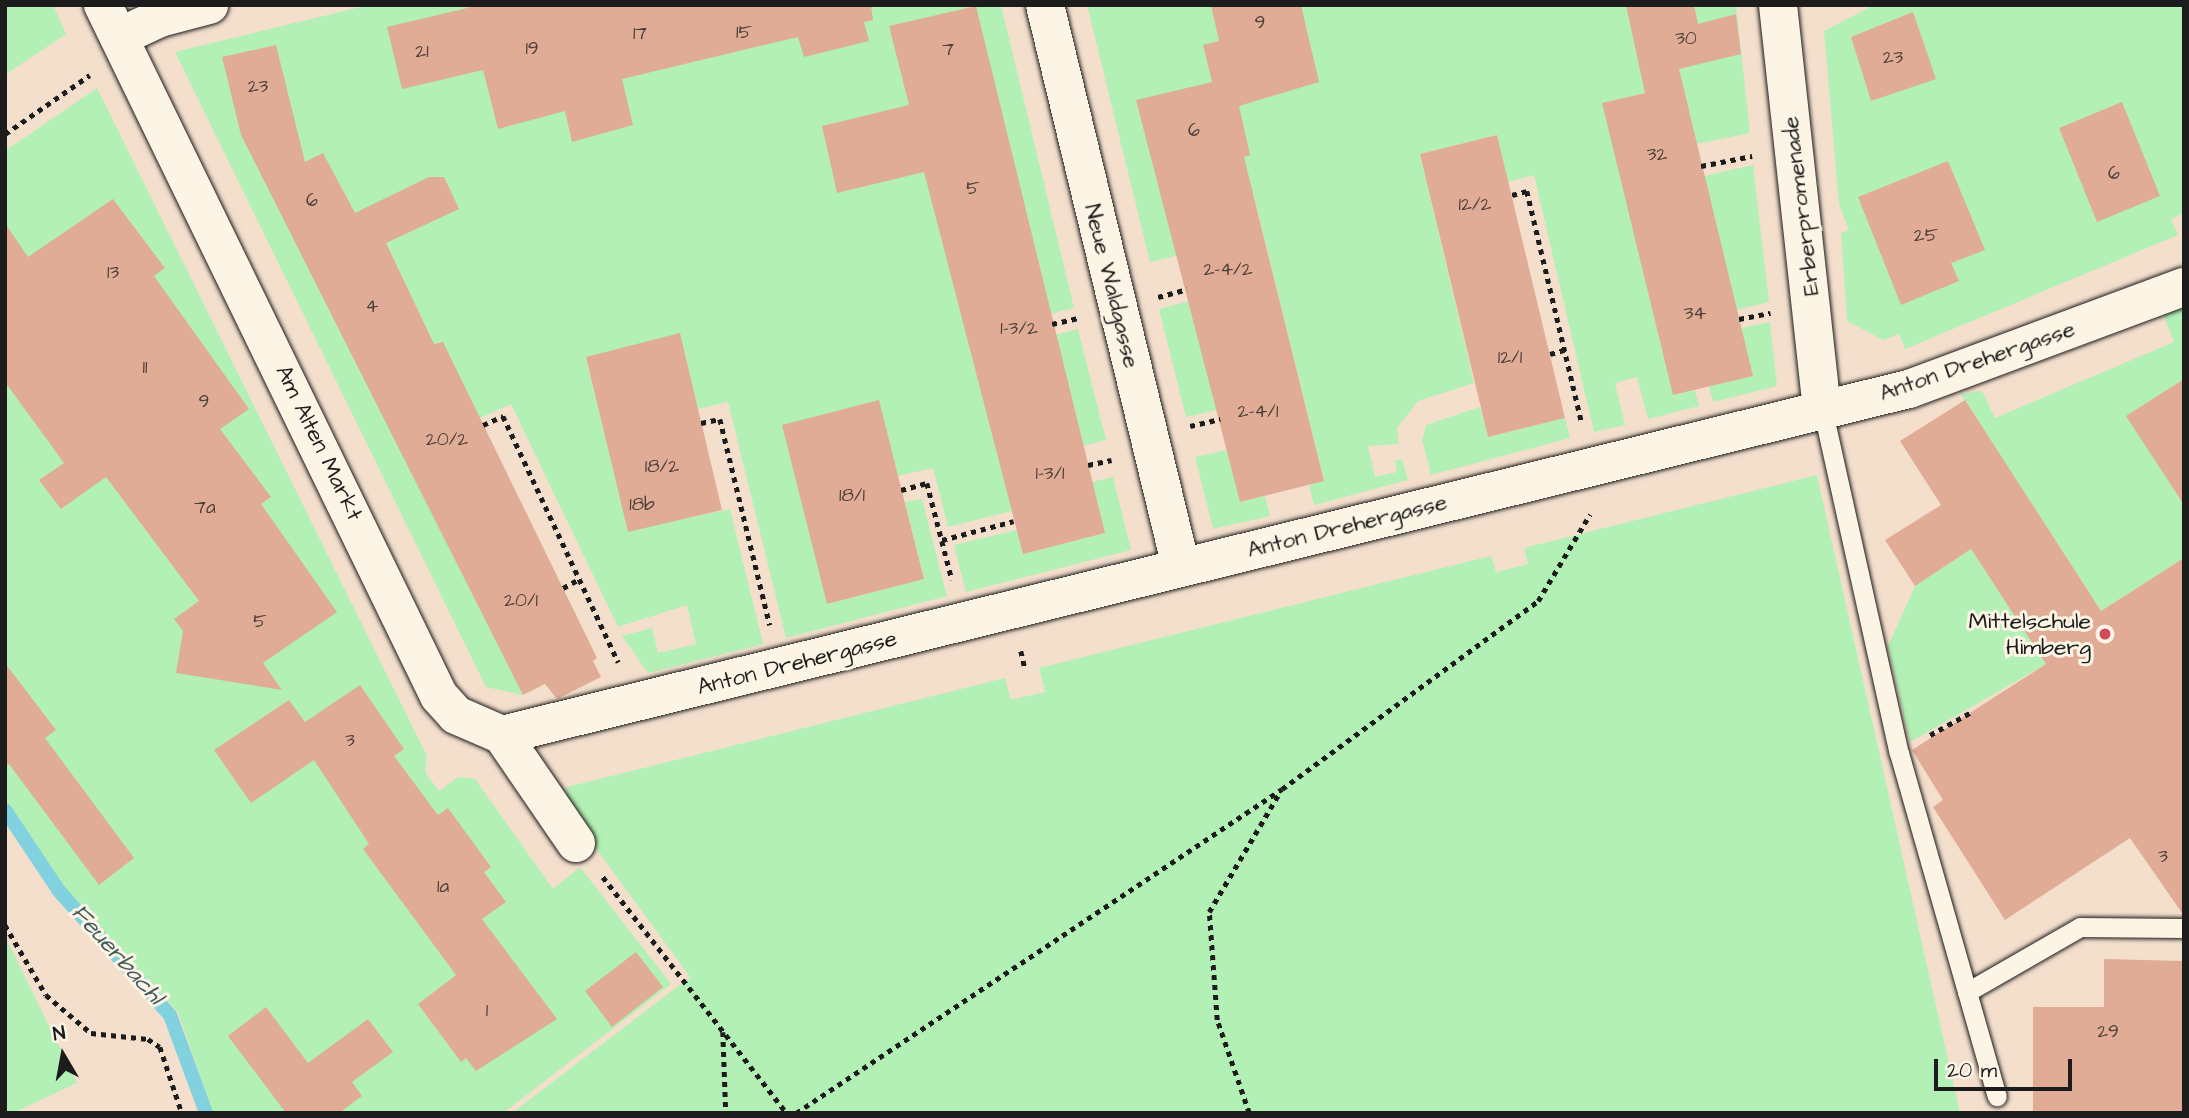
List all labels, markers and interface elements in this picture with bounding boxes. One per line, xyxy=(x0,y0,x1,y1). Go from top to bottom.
house number: 9 xyxy=(1255,12,1265,34)
house number: 15 xyxy=(736,22,752,44)
house number: 17 xyxy=(633,23,647,45)
house number: 30 xyxy=(1675,28,1697,50)
house number: 19 xyxy=(525,38,539,60)
house number: 7 xyxy=(942,39,954,61)
house number: 21 xyxy=(415,41,429,63)
house number: 23 xyxy=(1883,47,1903,69)
house number: 23 xyxy=(248,76,268,98)
street label: Erberpromenade xyxy=(1776,115,1826,297)
house number: 6 xyxy=(1188,120,1200,142)
house number: 32 xyxy=(1647,144,1667,166)
house number: 6 xyxy=(2108,163,2120,185)
house number: 5 xyxy=(966,178,980,200)
house number: 6 xyxy=(306,190,318,212)
house number: 12/2 xyxy=(1459,194,1491,216)
street label: Neue Waldgasse xyxy=(1078,201,1146,371)
house number: 25 xyxy=(1914,225,1938,247)
house number: 2-4/2 xyxy=(1203,259,1253,281)
house number: 13 xyxy=(107,262,119,284)
house number: 4 xyxy=(366,296,378,318)
house number: 34 xyxy=(1684,303,1706,325)
street label: Anton Drehergasse xyxy=(1876,315,2078,407)
house number: 1-3/2 xyxy=(1000,318,1038,340)
house number: 12/1 xyxy=(1498,347,1522,369)
house number: 11 xyxy=(143,357,147,379)
street label: Am Alten Markt xyxy=(269,361,369,525)
house number: 9 xyxy=(199,391,209,413)
house number: 2-4/1 xyxy=(1238,401,1278,423)
house number: 20/2 xyxy=(426,429,468,451)
house number: 18/2 xyxy=(645,456,679,478)
house number: 1-3/1 xyxy=(1035,463,1065,485)
house number: 18/1 xyxy=(839,485,865,507)
street label: Anton Drehergasse xyxy=(1244,488,1450,564)
house number: 18b xyxy=(629,494,655,516)
house number: 7a xyxy=(194,497,216,519)
house number: 20/1 xyxy=(504,590,538,612)
place label: Mittelschule Himberg xyxy=(1969,607,2091,661)
house number: 5 xyxy=(253,611,267,633)
street label: Anton Drehergasse xyxy=(694,625,900,701)
marker: Mittelschule Himberg xyxy=(2097,626,2113,642)
house number: 3 xyxy=(345,730,355,752)
house number: 3 xyxy=(2158,846,2168,868)
house number: 1a xyxy=(437,876,449,898)
water label: Feuerbachl xyxy=(65,899,169,1011)
house number: 1 xyxy=(486,1000,488,1022)
text: N xyxy=(51,1019,67,1048)
north arrow xyxy=(28,1020,98,1090)
house number: 29 xyxy=(2097,1021,2119,1043)
scale bar xyxy=(1937,1044,2075,1088)
text: 20 m xyxy=(1947,1056,1997,1085)

